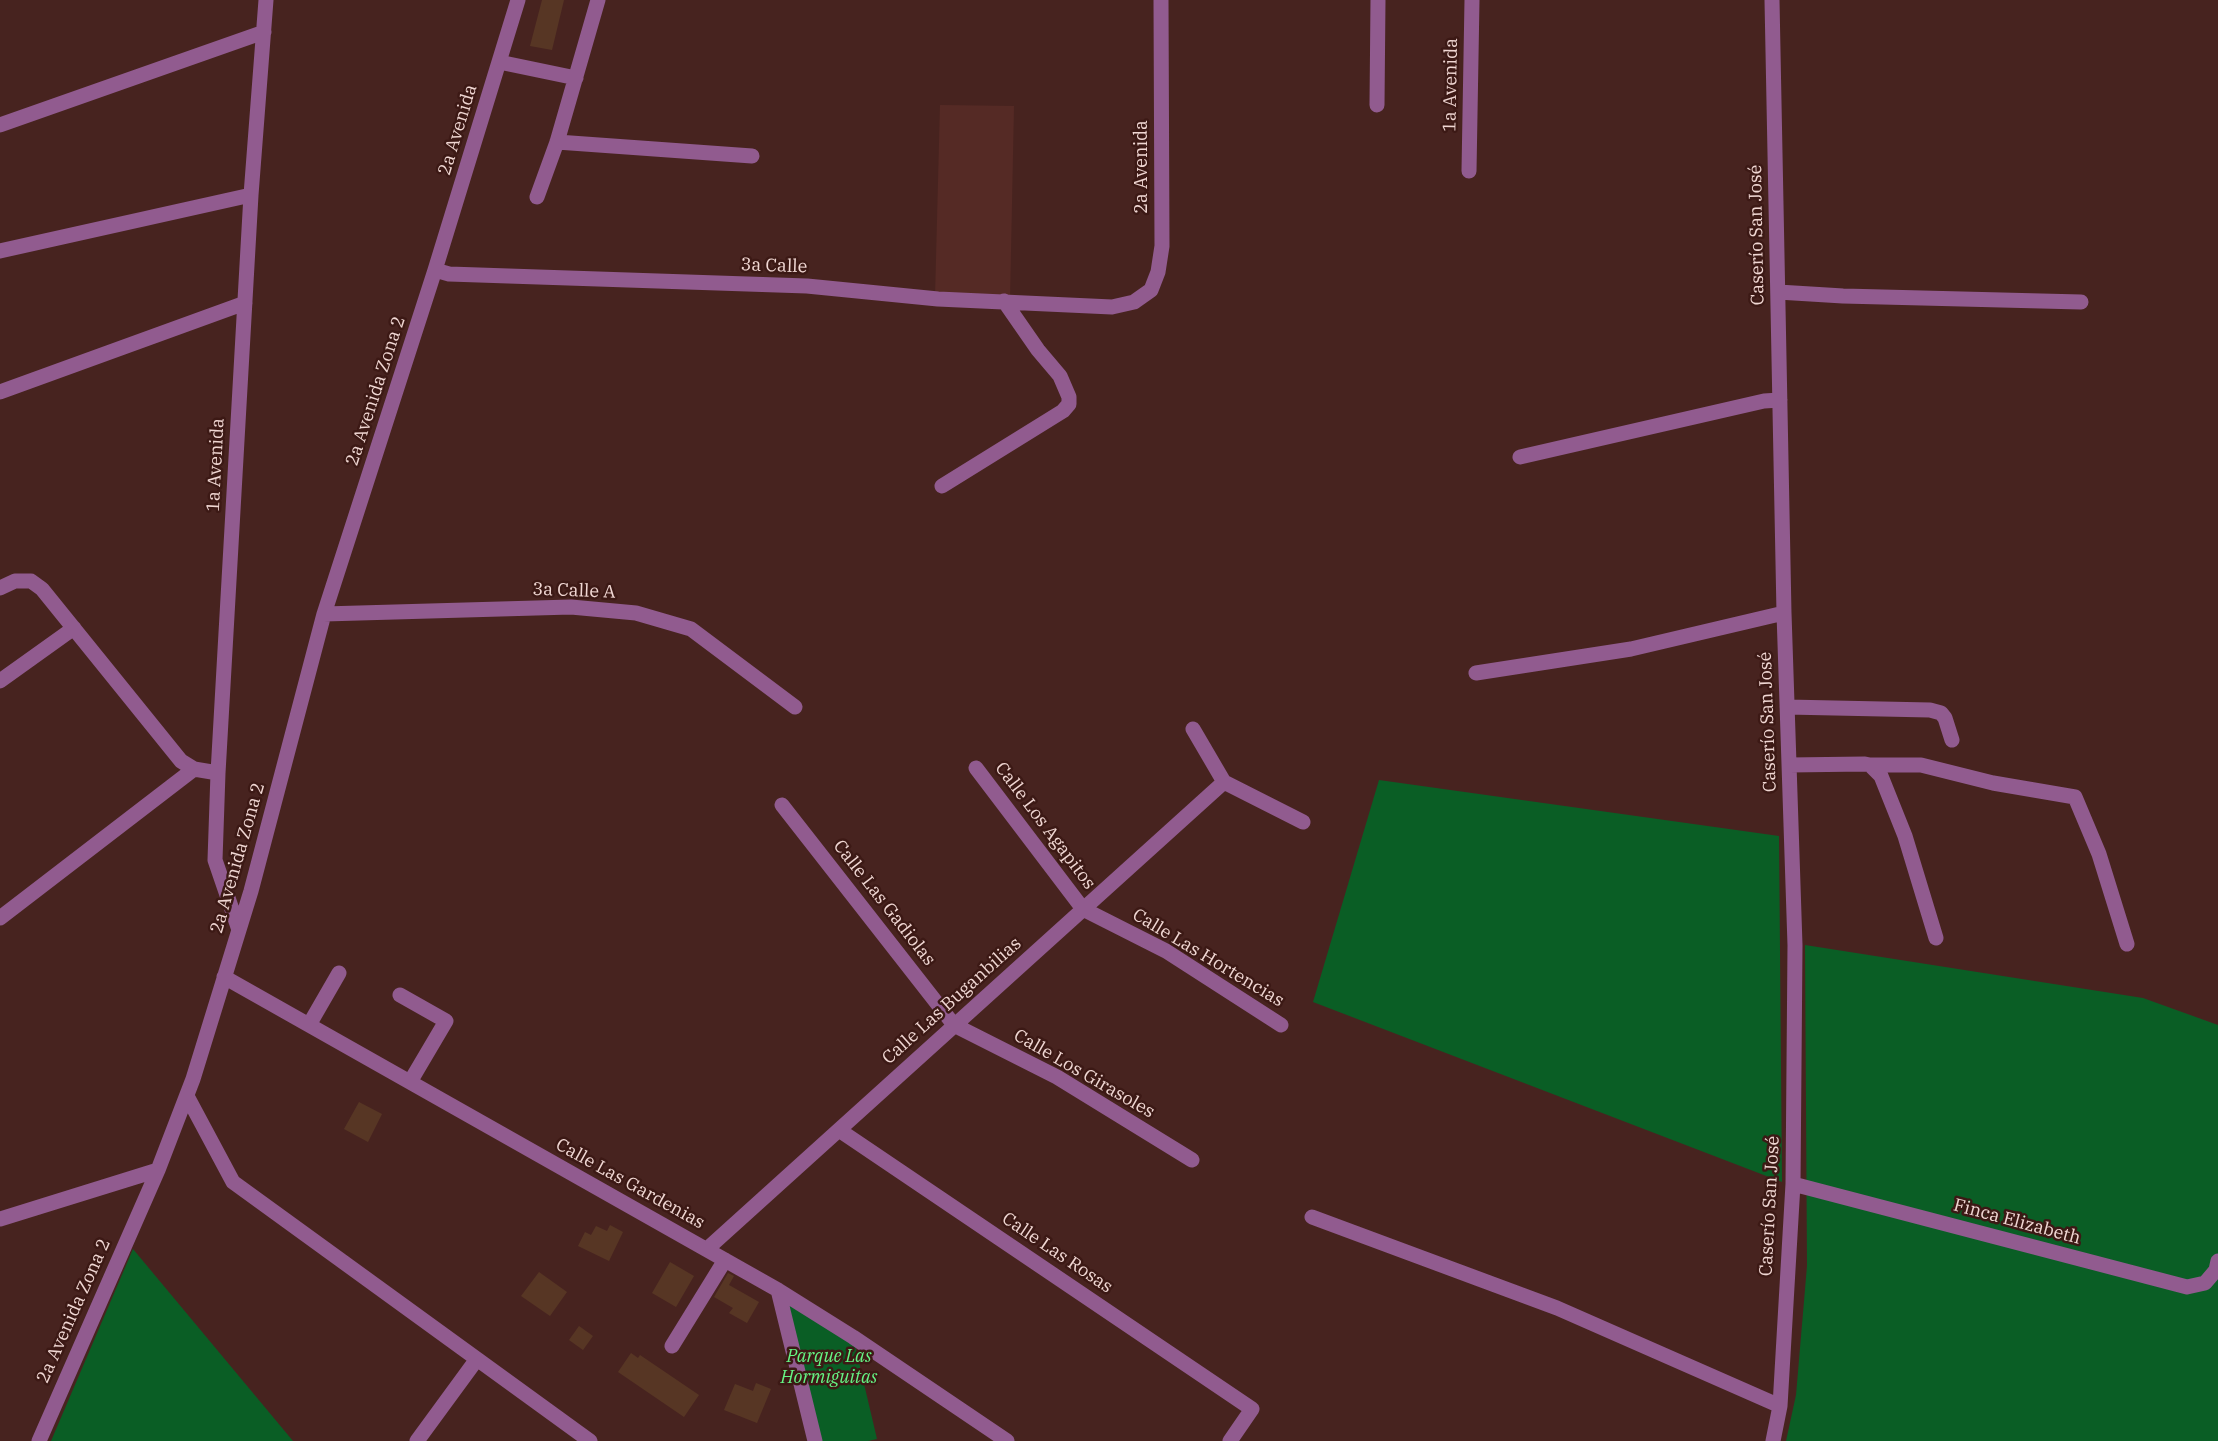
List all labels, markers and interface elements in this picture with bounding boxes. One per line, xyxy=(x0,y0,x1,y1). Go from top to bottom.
street label: 1a Avenida xyxy=(1439,38,1463,132)
street label: 2a Avenida xyxy=(434,82,482,178)
street label: 2a Avenida xyxy=(1131,120,1153,214)
street label: Caserío San José xyxy=(1745,165,1769,305)
street label: 3a Calle xyxy=(740,254,808,278)
street label: 2a Avenida Zona 2 xyxy=(342,314,410,468)
street label: 1a Avenida xyxy=(203,418,229,512)
street label: 3a Calle A xyxy=(532,579,616,603)
street label: Caserío San José xyxy=(1755,651,1781,793)
street label: Calle Los Agapitos xyxy=(990,758,1100,894)
street label: 2a Avenida Zona 2 xyxy=(206,780,270,936)
street label: Calle Las Gadiolas xyxy=(828,836,940,970)
street label: Calle Las Hortencias xyxy=(1128,904,1288,1012)
street label: Calle Las Buganbilias xyxy=(878,933,1026,1069)
street label: Calle Los Girasoles xyxy=(1010,1025,1158,1123)
street label: Calle Las Gardenias xyxy=(552,1134,708,1234)
street label: Caserío San José xyxy=(1756,1135,1784,1277)
street label: Finca Elizabeth xyxy=(1951,1195,2083,1249)
street label: Calle Las Rosas xyxy=(998,1208,1116,1298)
street label: 2a Avenida Zona 2 xyxy=(32,1235,116,1387)
park label: Parque Las Hormiguitas xyxy=(780,1346,878,1388)

